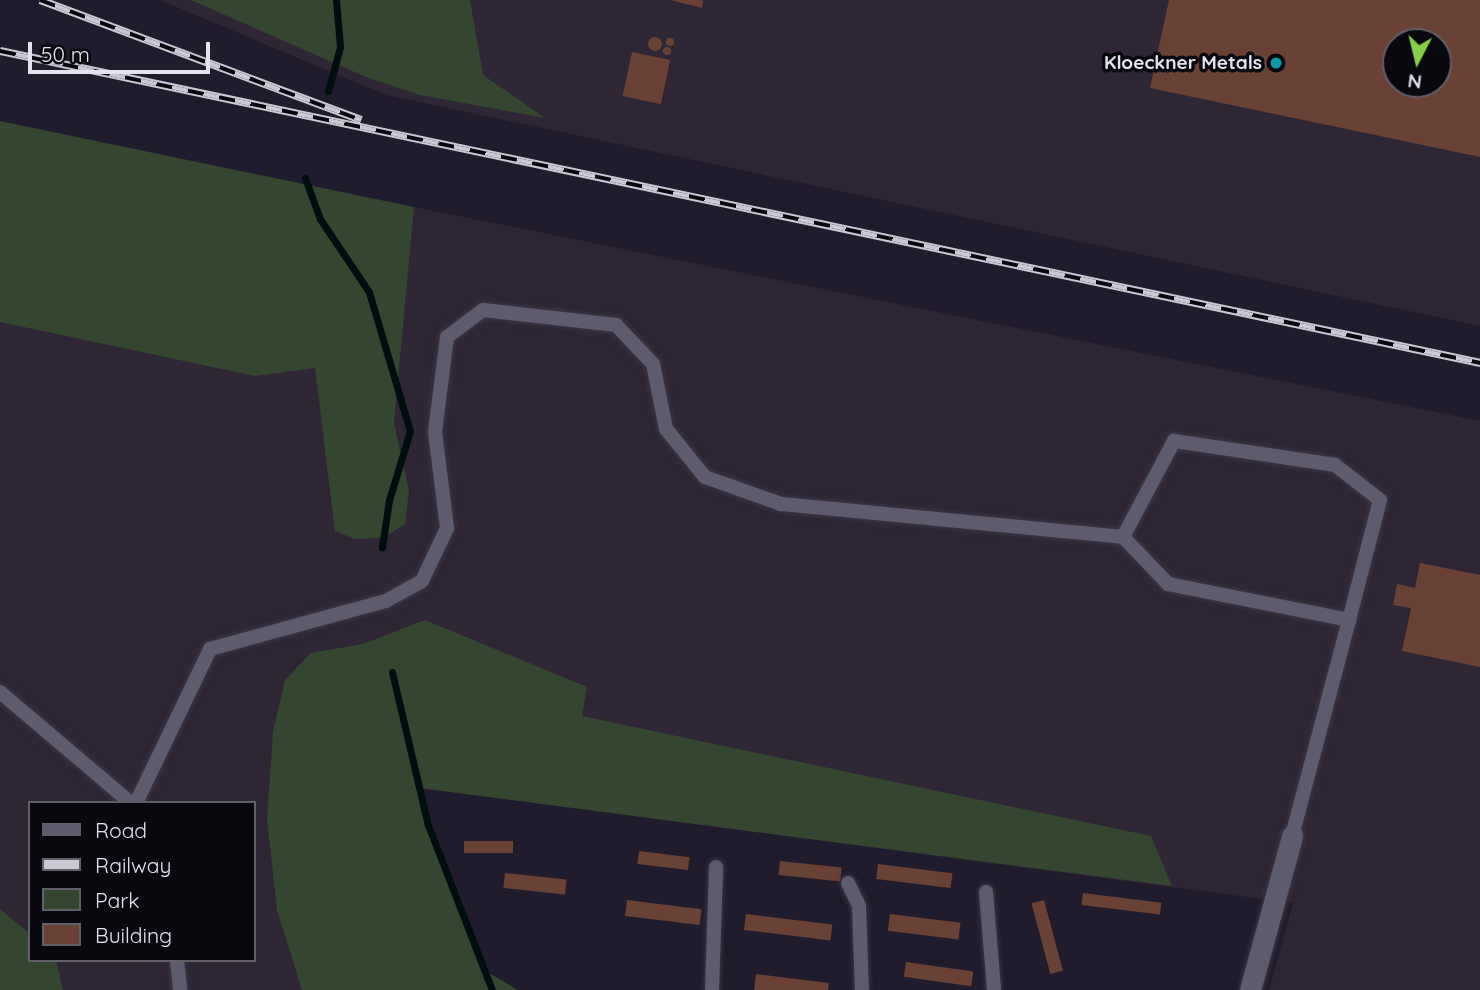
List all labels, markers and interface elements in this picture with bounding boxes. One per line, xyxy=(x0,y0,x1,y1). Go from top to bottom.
scale bar xyxy=(32,28,214,72)
north arrow xyxy=(1382,28,1452,98)
text: 50 m xyxy=(41,41,90,67)
place label: Kloeckner Metals xyxy=(1104,52,1262,74)
marker: Kloeckner Metals xyxy=(1268,55,1284,71)
text: N xyxy=(1406,69,1423,95)
legend xyxy=(28,801,256,962)
text: Road xyxy=(95,817,147,843)
text: Railway xyxy=(95,852,171,878)
text: Park xyxy=(95,887,139,913)
text: Building xyxy=(95,922,172,948)

